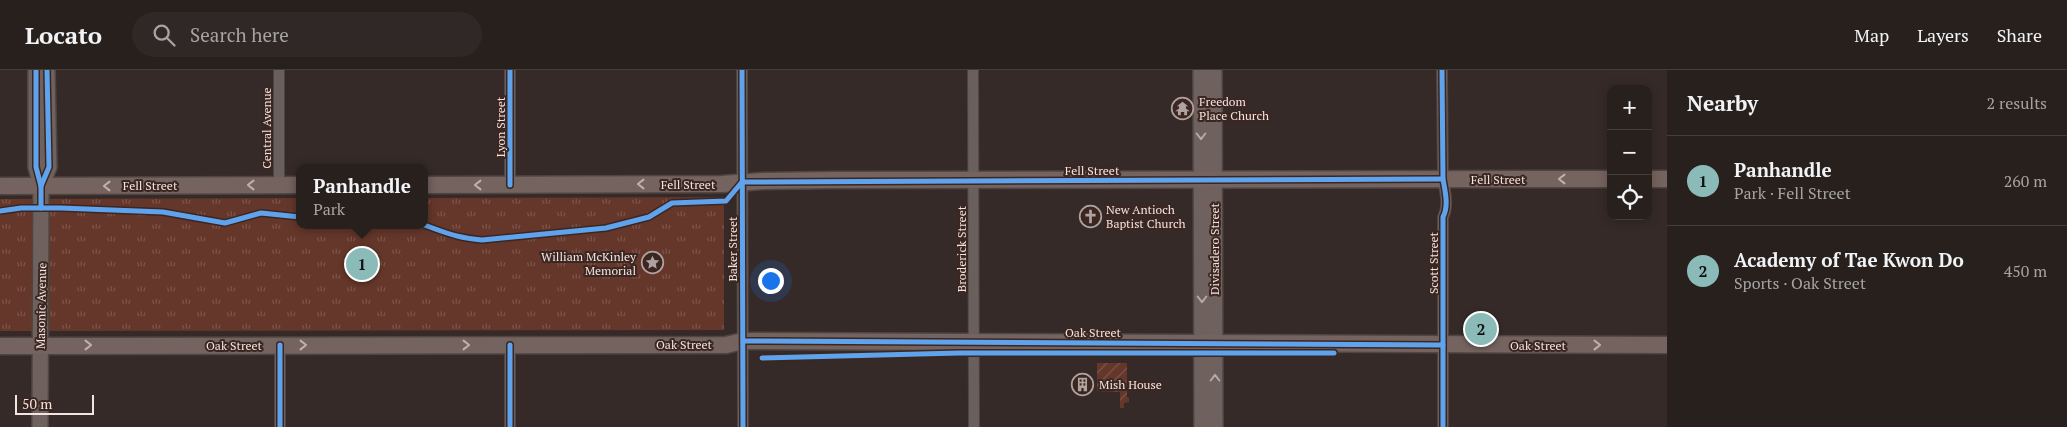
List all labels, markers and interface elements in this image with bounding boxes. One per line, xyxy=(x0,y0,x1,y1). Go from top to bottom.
search box xyxy=(132,12,482,57)
text: Locato xyxy=(25,19,102,51)
icon: search xyxy=(150,21,178,49)
text: Search here xyxy=(190,22,289,47)
text: Map xyxy=(1854,23,1889,47)
text: Layers xyxy=(1917,23,1969,47)
text: Share xyxy=(1997,23,2042,47)
map controls xyxy=(1607,85,1652,220)
button: + xyxy=(1607,85,1652,130)
street label: Central Avenue xyxy=(259,87,274,169)
text: Nearby xyxy=(1687,89,1758,117)
text: 2 results xyxy=(1987,92,2047,114)
place label: Freedom Place Church xyxy=(1199,94,1269,123)
street label: Lyon Street xyxy=(493,96,508,157)
temple icon: Freedom Place Church xyxy=(1171,96,1195,120)
button: − xyxy=(1607,130,1652,175)
one-way arrow xyxy=(1196,132,1206,140)
text: Panhandle xyxy=(1734,157,1832,182)
street label: Fell Street xyxy=(1065,163,1120,178)
popup xyxy=(296,164,428,229)
text: 1 xyxy=(1698,170,1708,192)
text: 260 m xyxy=(2004,170,2047,192)
street label: Fell Street xyxy=(1471,172,1526,187)
text: Panhandle xyxy=(313,173,411,198)
one-way arrow xyxy=(1558,174,1566,184)
button: locate xyxy=(1607,175,1652,220)
street label: Fell Street xyxy=(661,177,716,192)
street label: Fell Street xyxy=(123,178,178,193)
one-way arrow xyxy=(637,179,644,189)
one-way arrow xyxy=(247,180,254,190)
one-way arrow xyxy=(474,180,482,190)
one-way arrow xyxy=(102,181,110,191)
text: Park · Fell Street xyxy=(1734,182,1851,204)
text: Park xyxy=(313,198,345,220)
place label: New Antioch Baptist Church xyxy=(1106,202,1186,231)
street label: Divisadero Street xyxy=(1207,202,1222,295)
church icon: New Antioch Baptist Church xyxy=(1078,204,1102,228)
street label: Broderick Street xyxy=(954,205,969,292)
street label: Baker Street xyxy=(725,216,740,282)
street label: Scott Street xyxy=(1426,231,1441,294)
pin: 1 xyxy=(346,245,378,283)
text: Academy of Tae Kwon Do xyxy=(1734,247,1964,272)
place label: William McKinley Memorial xyxy=(541,249,637,278)
place icon: William McKinley Memorial xyxy=(640,251,664,275)
text: 2 xyxy=(1698,260,1708,282)
text: 450 m xyxy=(2004,260,2047,282)
street label: Masonic Avenue xyxy=(33,263,49,349)
your location xyxy=(758,268,784,294)
text: Sports · Oak Street xyxy=(1734,272,1866,294)
one-way arrow xyxy=(1197,295,1207,303)
pin: 2 xyxy=(1465,310,1497,348)
street label: Oak Street xyxy=(1065,325,1122,340)
street label: Oak Street xyxy=(656,337,713,352)
street label: Oak Street xyxy=(206,338,263,353)
street label: Oak Street xyxy=(1510,338,1567,353)
one-way arrow xyxy=(85,340,93,350)
one-way arrow xyxy=(300,340,308,350)
one-way arrow xyxy=(462,340,470,350)
one-way arrow xyxy=(1594,340,1601,350)
building icon: Mish House xyxy=(1071,372,1095,396)
one-way arrow xyxy=(1210,374,1220,382)
place label: Mish House xyxy=(1099,377,1162,392)
scale bar xyxy=(15,392,94,415)
text: 50 m xyxy=(22,394,52,413)

